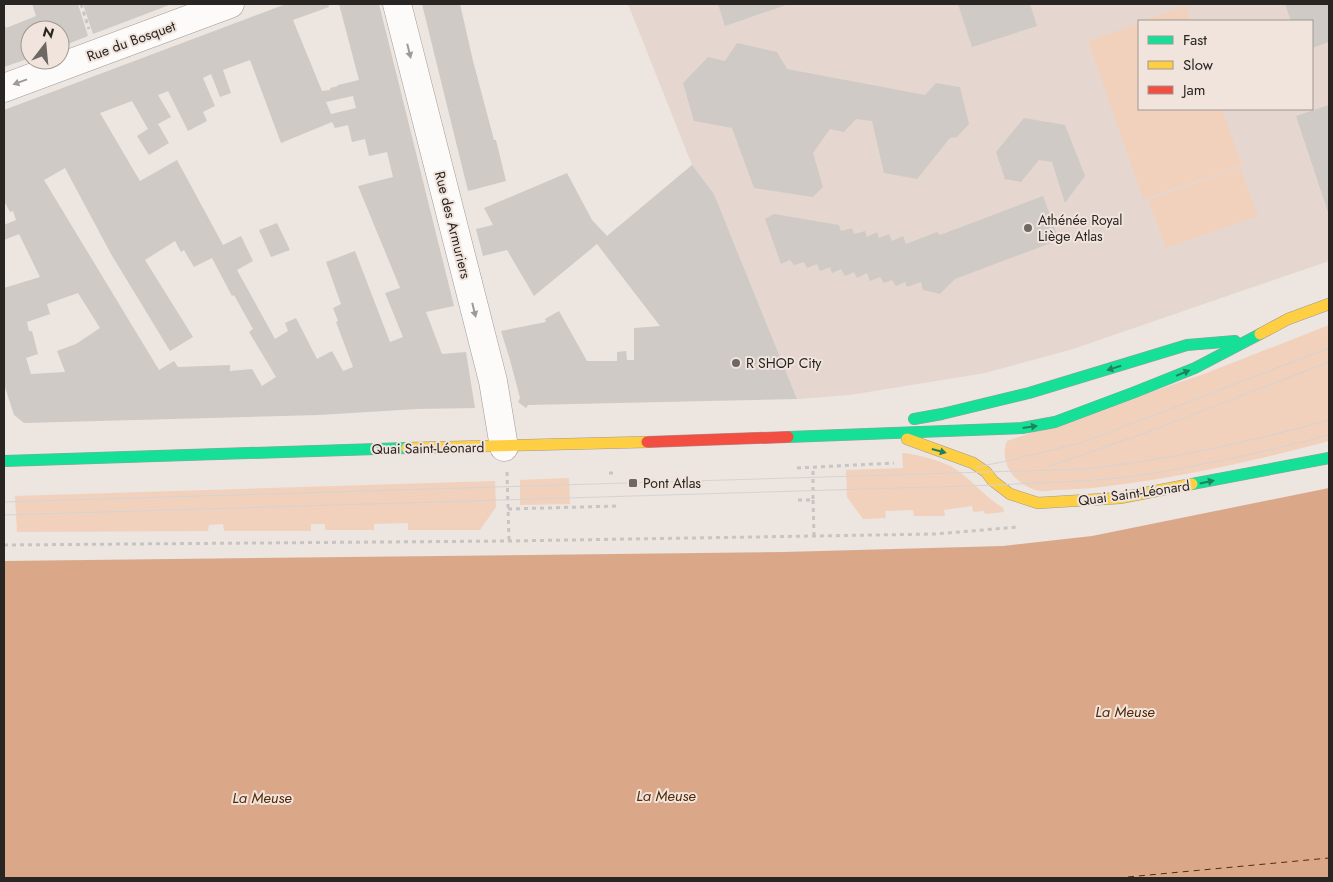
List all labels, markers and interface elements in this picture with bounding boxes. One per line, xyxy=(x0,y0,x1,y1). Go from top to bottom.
street label: Rue du Bosquet xyxy=(84,15,179,66)
north arrow xyxy=(20,20,70,70)
legend xyxy=(1138,20,1313,110)
text: N xyxy=(40,21,57,44)
text: Fast xyxy=(1183,29,1207,51)
one-way arrow xyxy=(405,44,413,59)
text: Slow xyxy=(1183,54,1214,76)
one-way arrow xyxy=(13,79,28,86)
text: Jam xyxy=(1181,79,1206,101)
street label: Rue des Armuriers xyxy=(430,169,476,281)
place label: Athénée Royal Liège Atlas xyxy=(1038,210,1123,246)
marker: Athénée Royal Liège Atlas xyxy=(1022,222,1034,234)
one-way arrow xyxy=(471,303,479,318)
place label: R SHOP City xyxy=(746,353,822,373)
marker: R SHOP City xyxy=(730,357,742,369)
one-way arrow xyxy=(1106,364,1121,372)
one-way arrow xyxy=(1175,369,1190,376)
one-way arrow xyxy=(1022,423,1038,431)
street label: Quai Saint-Léonard xyxy=(371,437,485,459)
one-way arrow xyxy=(932,447,947,455)
place label: Pont Atlas xyxy=(643,473,701,493)
street label: Quai Saint-Léonard xyxy=(1077,475,1191,511)
marker: Pont Atlas xyxy=(627,477,639,489)
one-way arrow xyxy=(1200,478,1215,486)
water label: La Meuse xyxy=(1095,701,1155,723)
water label: La Meuse xyxy=(636,785,696,807)
water label: La Meuse xyxy=(232,787,292,809)

